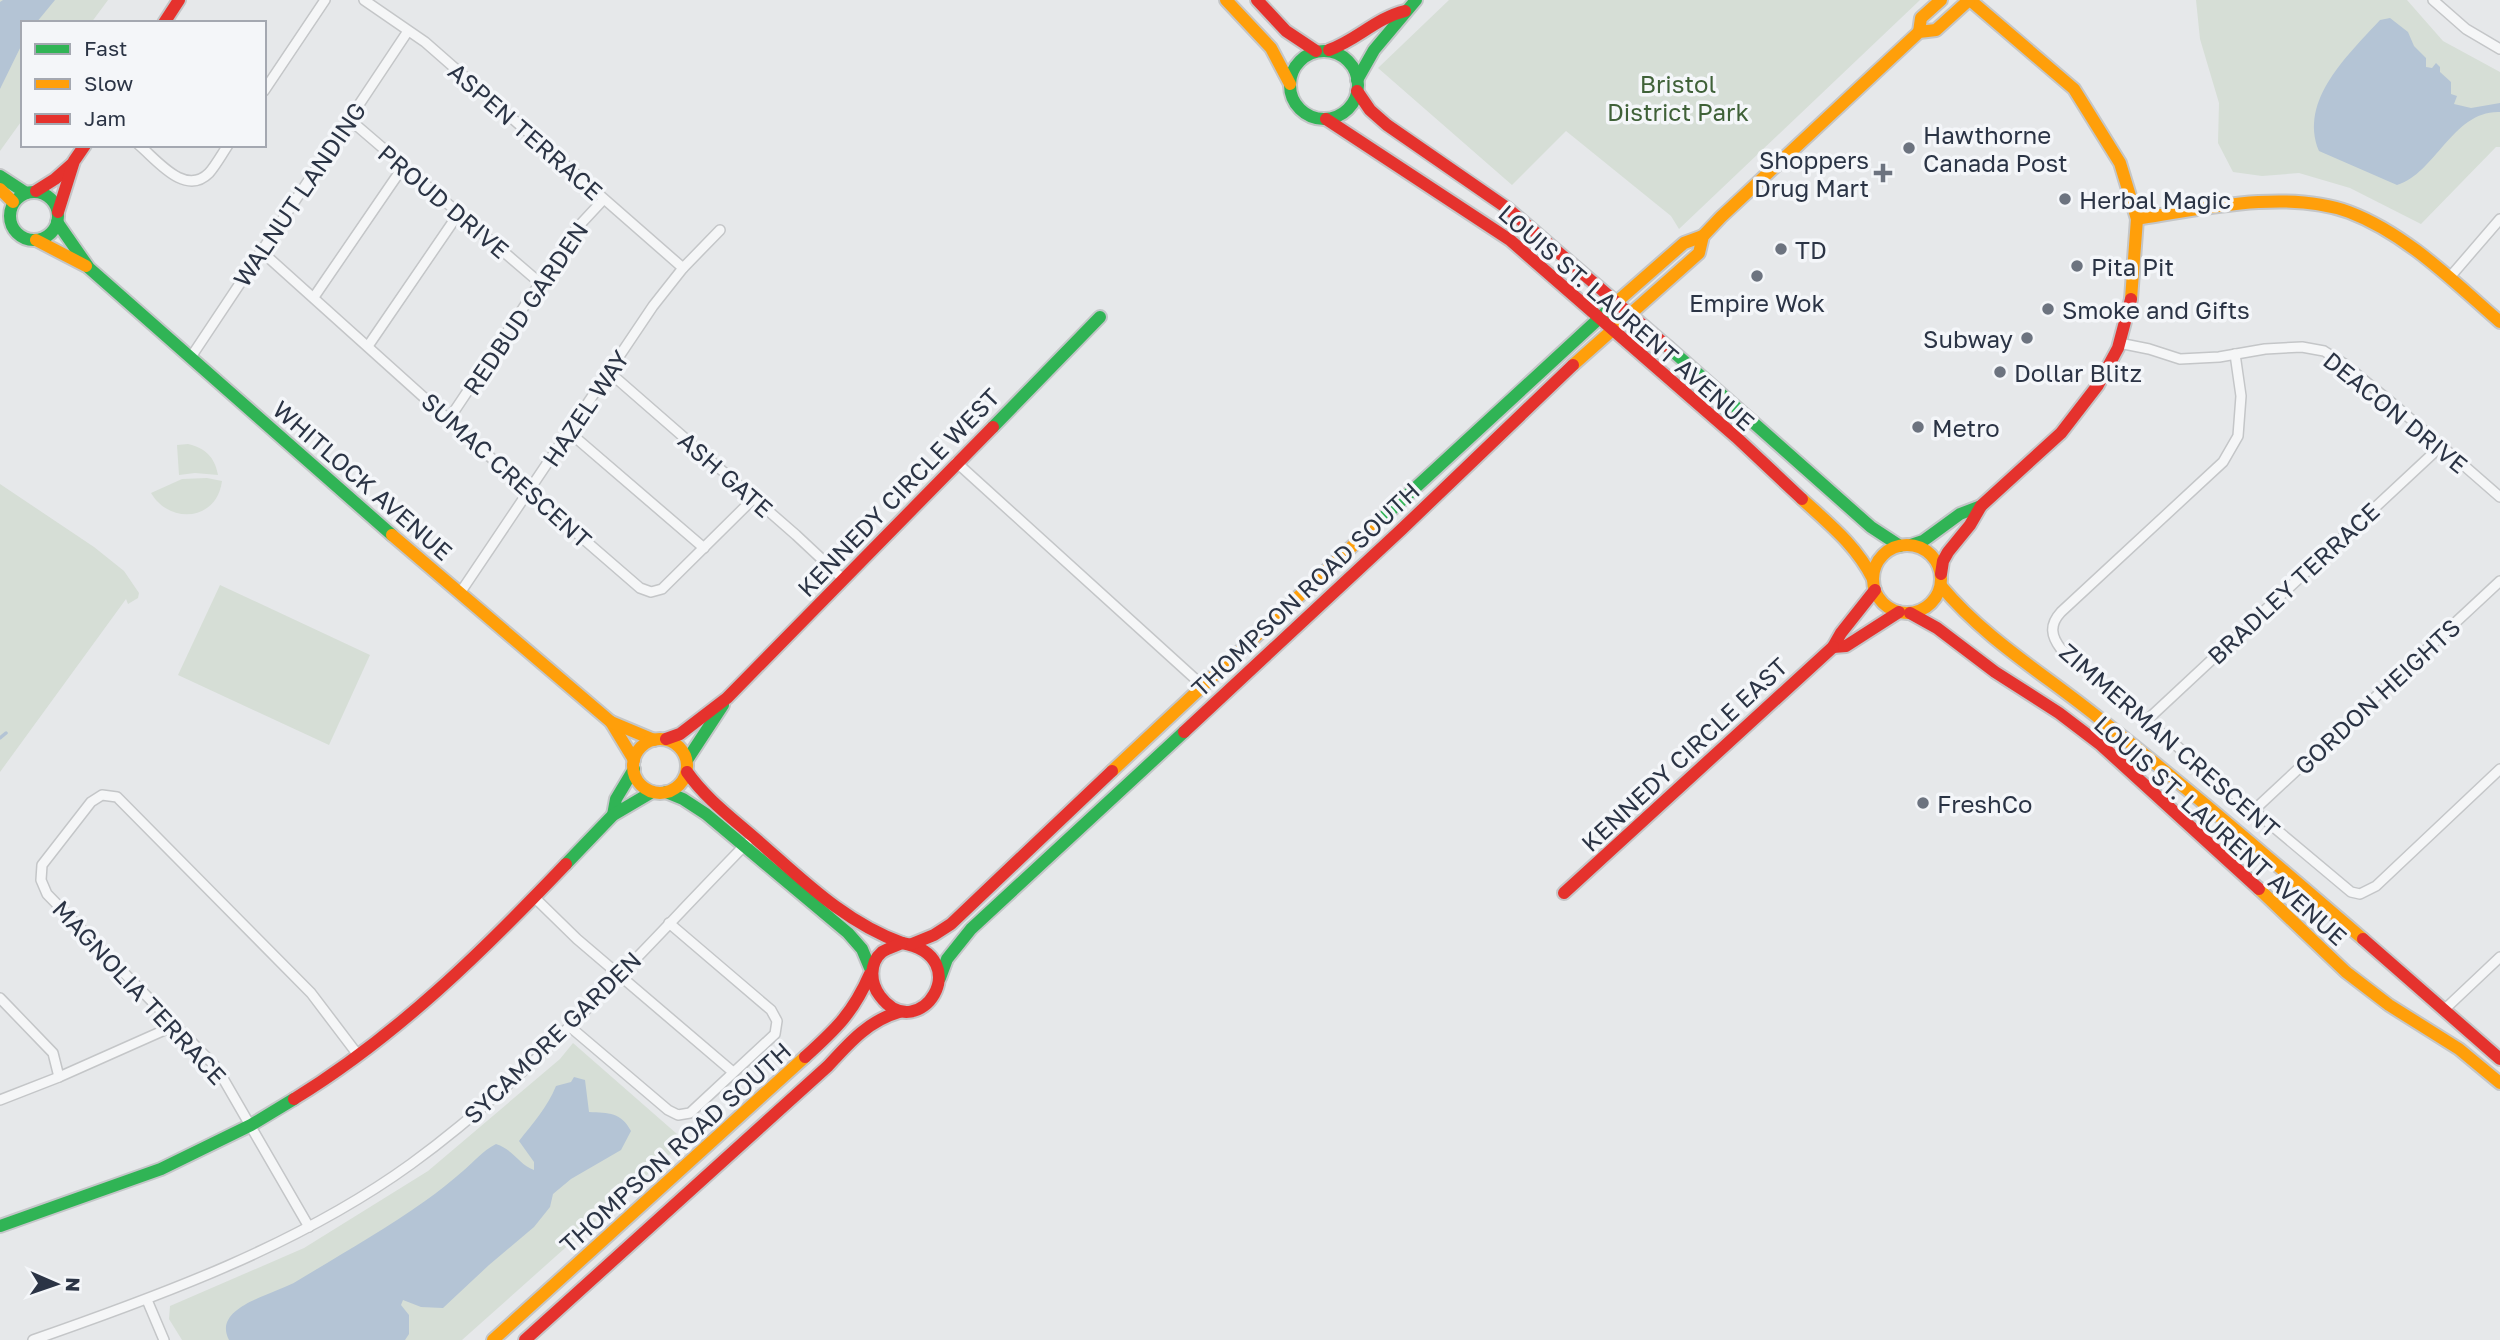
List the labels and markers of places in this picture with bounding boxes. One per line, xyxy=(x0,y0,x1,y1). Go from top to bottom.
place label: Hawthorne Canada Post xyxy=(1923,120,2068,177)
marker: Hawthorne Canada Post xyxy=(1901,140,1917,156)
place label: Shoppers Drug Mart xyxy=(1754,145,1869,202)
marker: Shoppers Drug Mart xyxy=(1875,165,1891,181)
place label: Herbal Magic xyxy=(2079,185,2231,214)
marker: Herbal Magic xyxy=(2057,191,2073,207)
place label: TD xyxy=(1795,235,1827,264)
marker: TD xyxy=(1773,241,1789,257)
place label: Pita Pit xyxy=(2091,252,2174,281)
marker: Pita Pit xyxy=(2069,258,2085,274)
marker: Empire Wok xyxy=(1749,268,1765,284)
place label: Empire Wok xyxy=(1689,288,1825,317)
place label: Smoke and Gifts xyxy=(2062,295,2250,324)
marker: Smoke and Gifts xyxy=(2040,301,2056,317)
place label: Subway xyxy=(1923,324,2013,353)
marker: Subway xyxy=(2019,330,2035,346)
place label: Dollar Blitz xyxy=(2014,358,2142,387)
marker: Dollar Blitz xyxy=(1992,364,2008,380)
place label: Metro xyxy=(1932,413,2000,442)
marker: Metro xyxy=(1910,419,1926,435)
place label: FreshCo xyxy=(1937,789,2033,818)
marker: FreshCo xyxy=(1915,795,1931,811)

